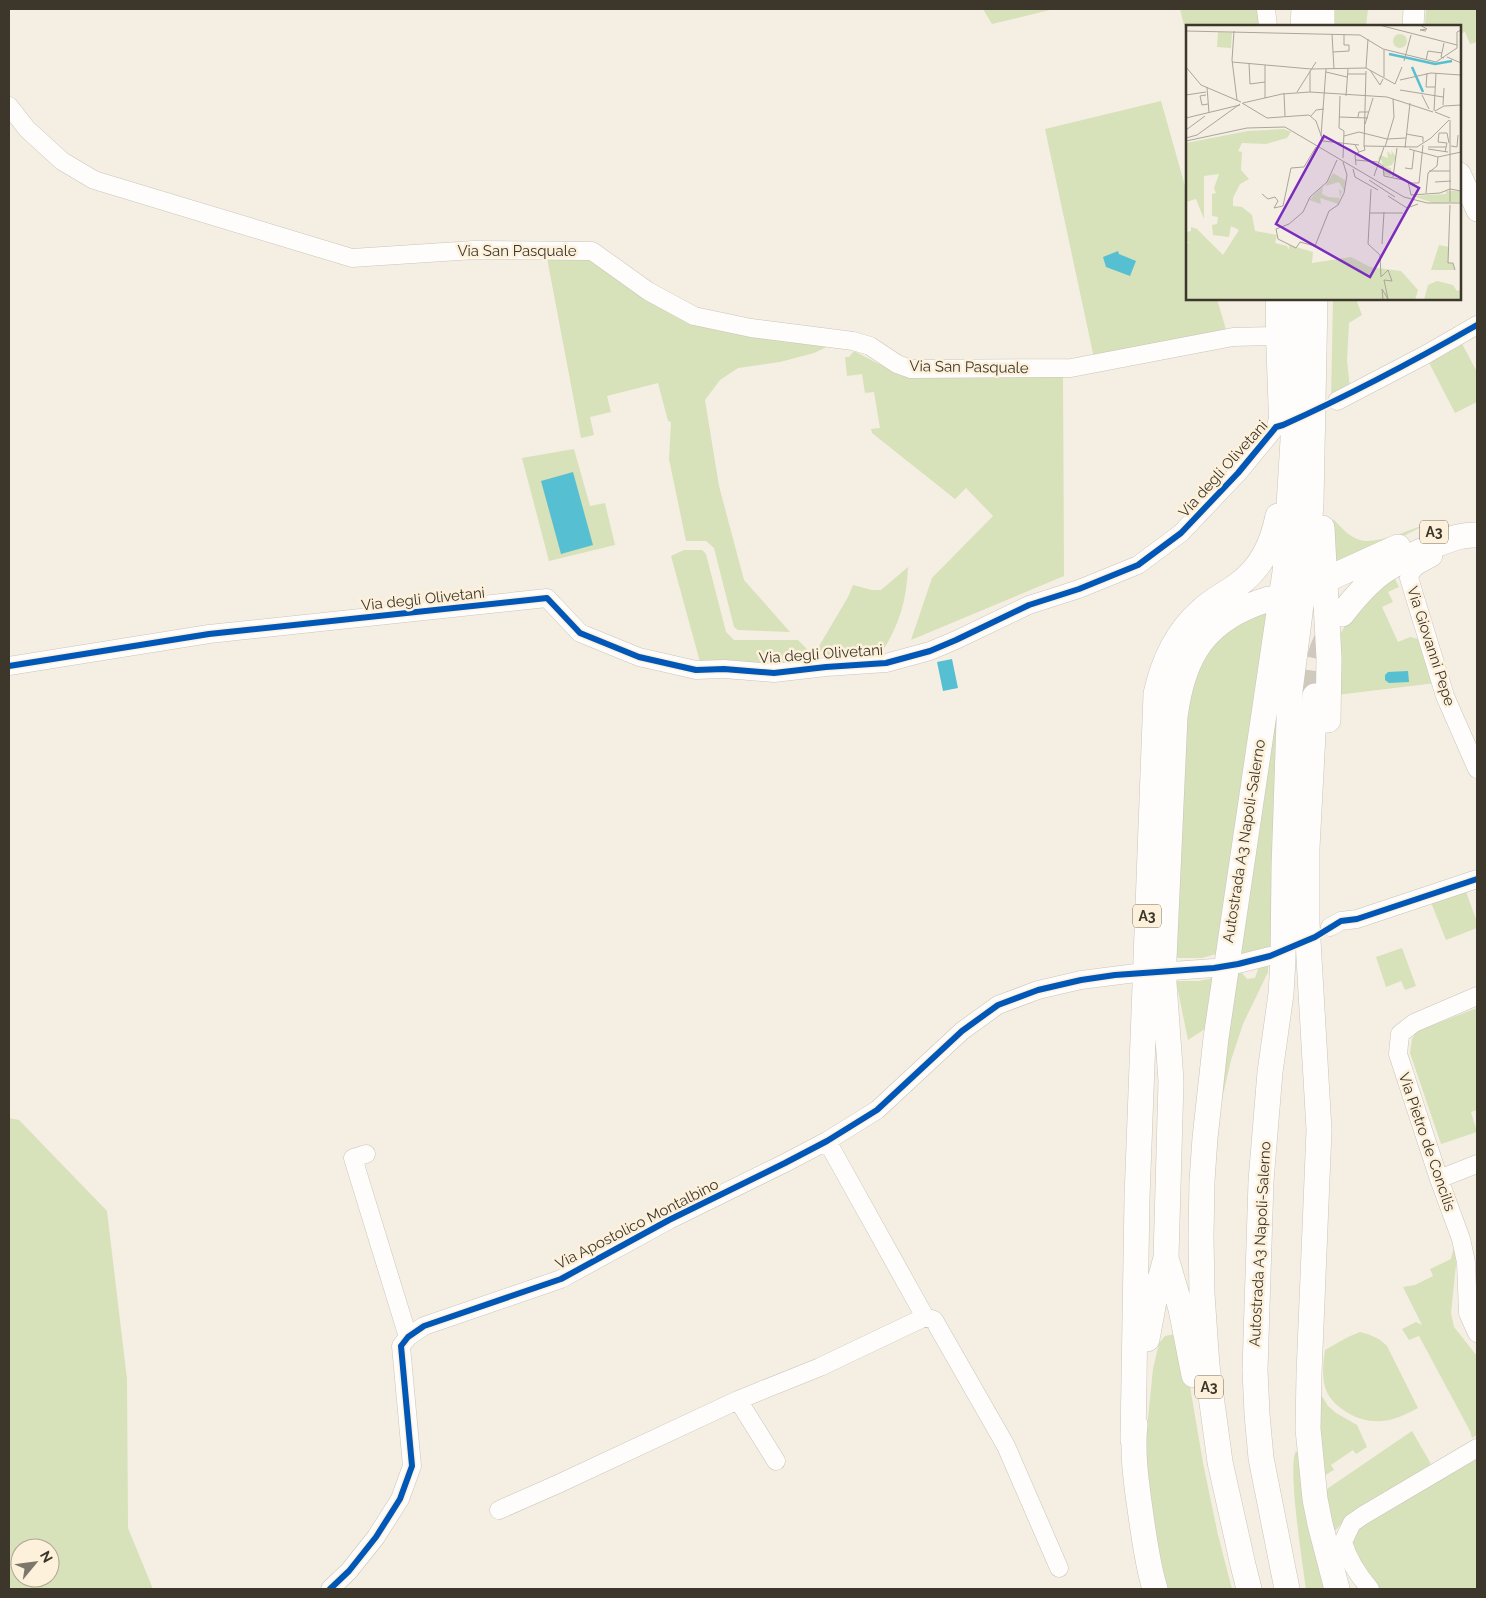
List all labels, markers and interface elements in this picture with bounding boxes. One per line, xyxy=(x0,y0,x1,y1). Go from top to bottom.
inset map xyxy=(1186,25,1461,300)
street label: Via San Pasquale xyxy=(457,242,577,260)
street label: Via San Pasquale xyxy=(909,357,1029,377)
street label: Via degli Olivetani xyxy=(1175,417,1271,521)
road number: A3 xyxy=(1420,520,1448,544)
street label: Via degli Olivetani xyxy=(360,584,486,614)
street label: Via Giovanni Pepe xyxy=(1403,584,1459,708)
street label: Via degli Olivetani xyxy=(758,641,884,667)
street label: Autostrada A3 Napoli-Salerno xyxy=(1219,738,1269,944)
road number: A3 xyxy=(1133,904,1161,928)
street label: Via Pietro de Concilis xyxy=(1395,1070,1459,1214)
street label: Autostrada A3 Napoli-Salerno xyxy=(1246,1141,1274,1347)
street label: Via Apostolico Montalbino xyxy=(552,1175,722,1273)
road number: A3 xyxy=(1195,1375,1223,1398)
north arrow xyxy=(10,1538,60,1588)
text: N xyxy=(37,1548,56,1565)

